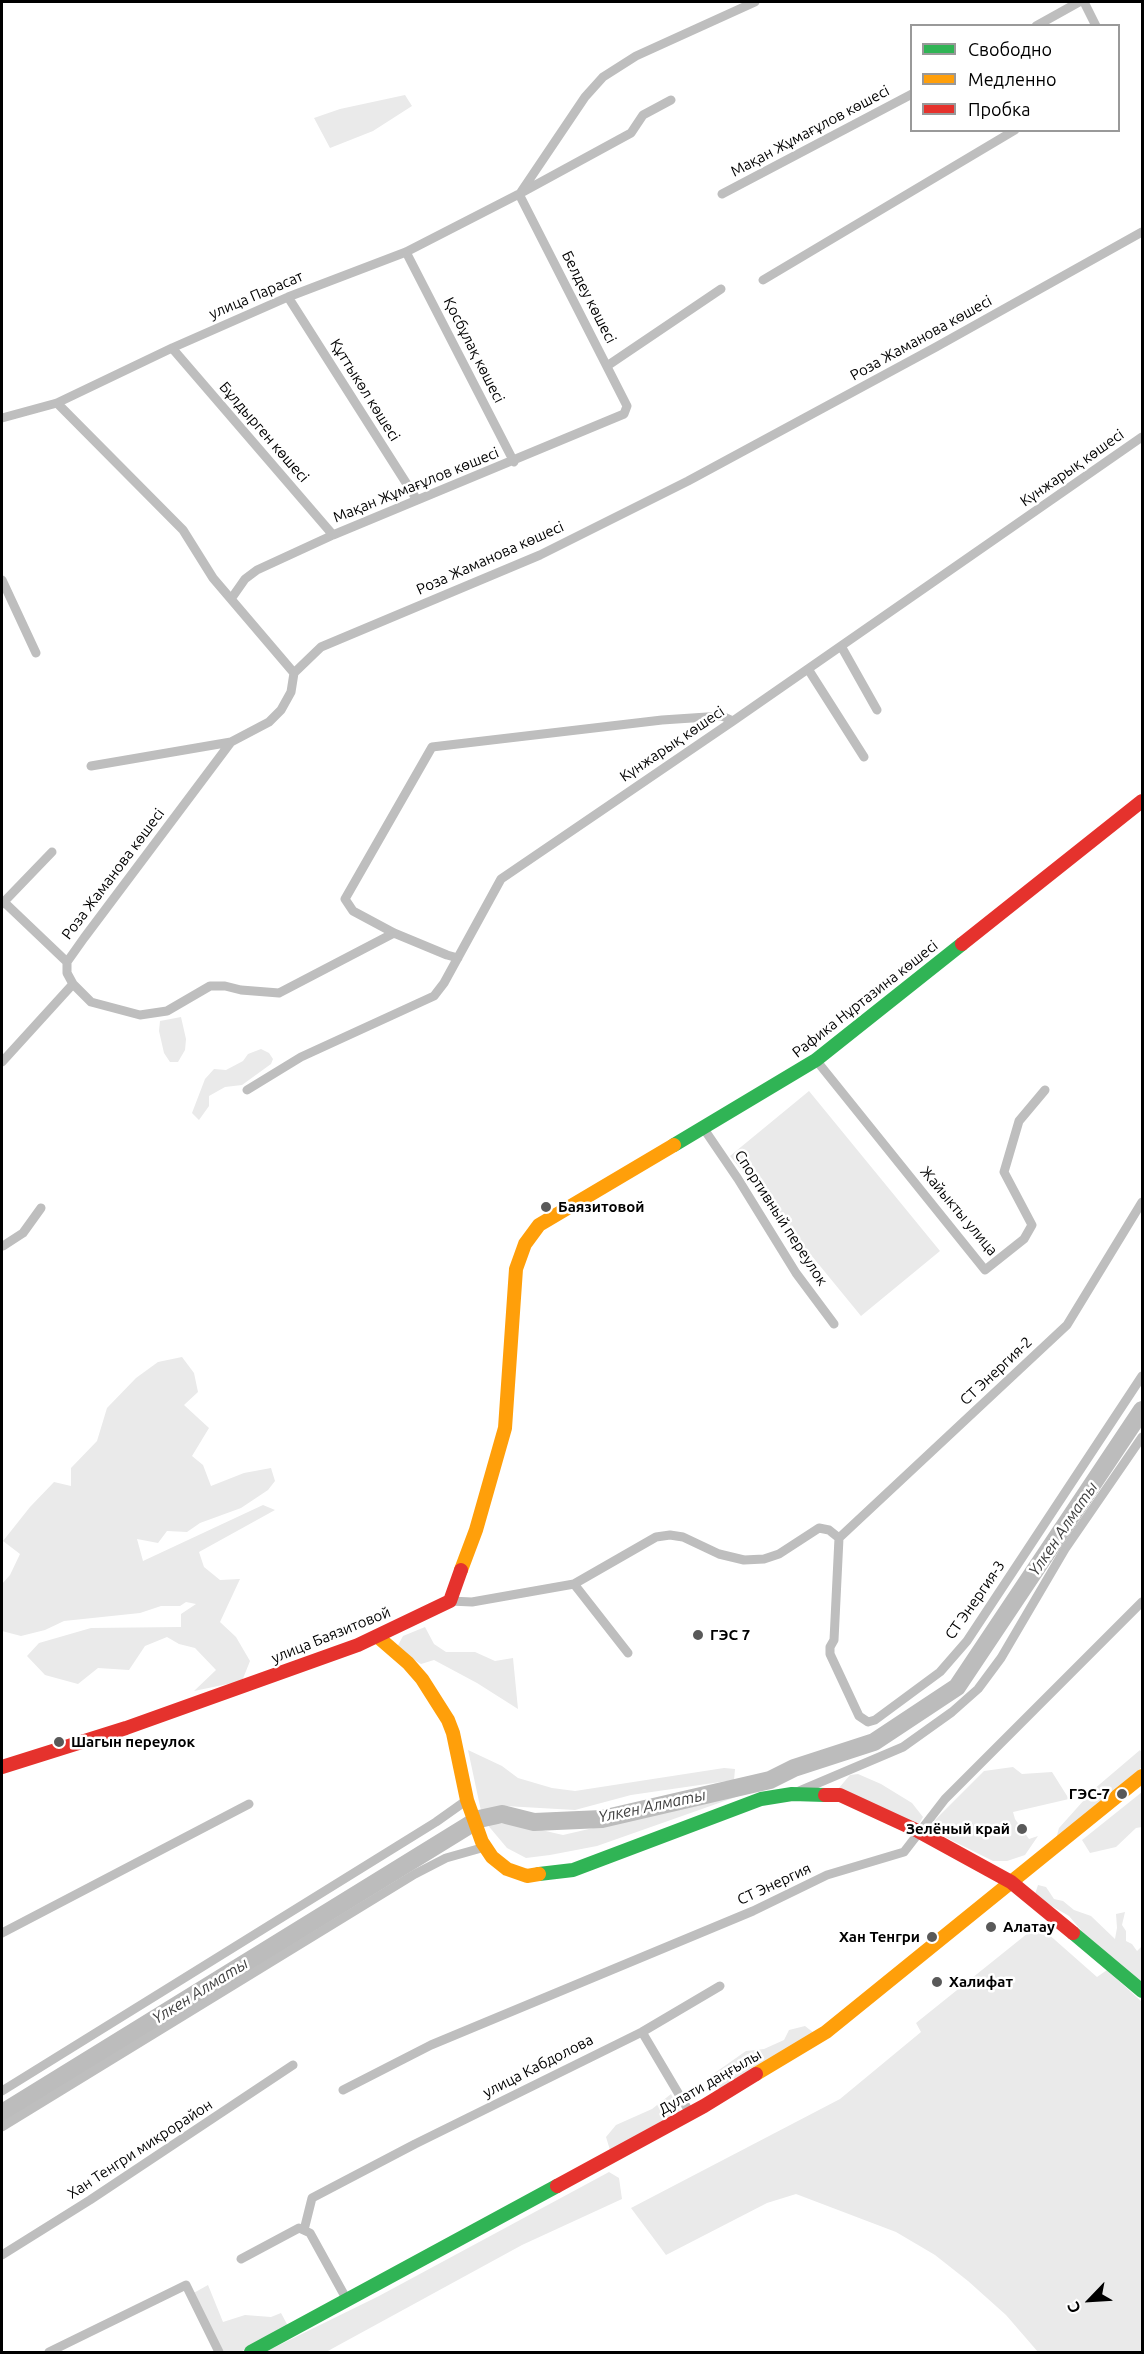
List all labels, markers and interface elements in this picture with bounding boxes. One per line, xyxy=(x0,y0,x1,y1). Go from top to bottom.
legend xyxy=(910,24,1120,132)
text: Свободно xyxy=(968,39,1052,59)
text: Медленно xyxy=(968,69,1057,89)
street label: Мақан Жұмағұлов көшесі xyxy=(728,81,892,181)
text: Пробка xyxy=(968,99,1031,119)
street label: Белдеу көшесі xyxy=(558,248,620,346)
street label: улица Парасат xyxy=(206,267,306,323)
street label: Роза Жаманова көшесі xyxy=(847,292,995,384)
street label: Қосбұлақ көшесі xyxy=(440,294,508,406)
street label: Құттыкөл көшесі xyxy=(326,336,404,444)
street label: Бұлдырген көшесі xyxy=(215,378,313,486)
street label: Күнжарық көшесі xyxy=(1017,426,1127,510)
street label: Мақан Жұмағұлов көшесі xyxy=(331,443,501,527)
street label: Роза Жаманова көшесі xyxy=(414,517,566,599)
street label: Күнжарық көшесі xyxy=(616,702,728,786)
street label: Роза Жаманова көшесі xyxy=(58,805,168,943)
street label: Рафика Нұртазина көшесі xyxy=(789,937,941,1061)
street label: Спортивный переулок xyxy=(731,1147,831,1289)
street label: Жайыкты улица xyxy=(917,1163,1001,1259)
place label: Баязитовой xyxy=(558,1198,645,1216)
marker: Баязитовой xyxy=(539,1200,553,1214)
street label: СТ Энергия-2 xyxy=(956,1333,1036,1409)
water label: Үлкен Алматы xyxy=(1024,1478,1102,1580)
street label: СТ Энергия-3 xyxy=(941,1557,1009,1643)
street label: улица Баязитовой xyxy=(269,1603,393,1667)
place label: ГЭС 7 xyxy=(710,1626,750,1644)
marker: ГЭС 7 xyxy=(691,1628,705,1642)
place label: Шагын переулок xyxy=(71,1733,195,1751)
marker: Шагын переулок xyxy=(52,1735,66,1749)
water label: Үлкен Алматы xyxy=(596,1785,708,1827)
place label: ГЭС-7 xyxy=(1069,1785,1110,1803)
marker: ГЭС-7 xyxy=(1115,1787,1129,1801)
place label: Зелёный край xyxy=(906,1820,1010,1838)
marker: Зелёный край xyxy=(1015,1822,1029,1836)
street label: СТ Энергия xyxy=(734,1859,814,1909)
place label: Алатау xyxy=(1003,1918,1055,1936)
marker: Алатау xyxy=(984,1920,998,1934)
place label: Хан Тенгри xyxy=(839,1928,920,1946)
marker: Хан Тенгри xyxy=(925,1930,939,1944)
water label: Үлкен Алматы xyxy=(149,1954,251,2028)
place label: Халифат xyxy=(949,1973,1013,1991)
marker: Халифат xyxy=(930,1975,944,1989)
street label: улица Кабдолова xyxy=(480,2030,596,2102)
street label: Дулати даңғылы xyxy=(655,2045,765,2119)
street label: Хан Тенгри микрорайон xyxy=(64,2095,216,2203)
north arrow xyxy=(1060,2270,1120,2330)
text: С xyxy=(1063,2299,1084,2316)

